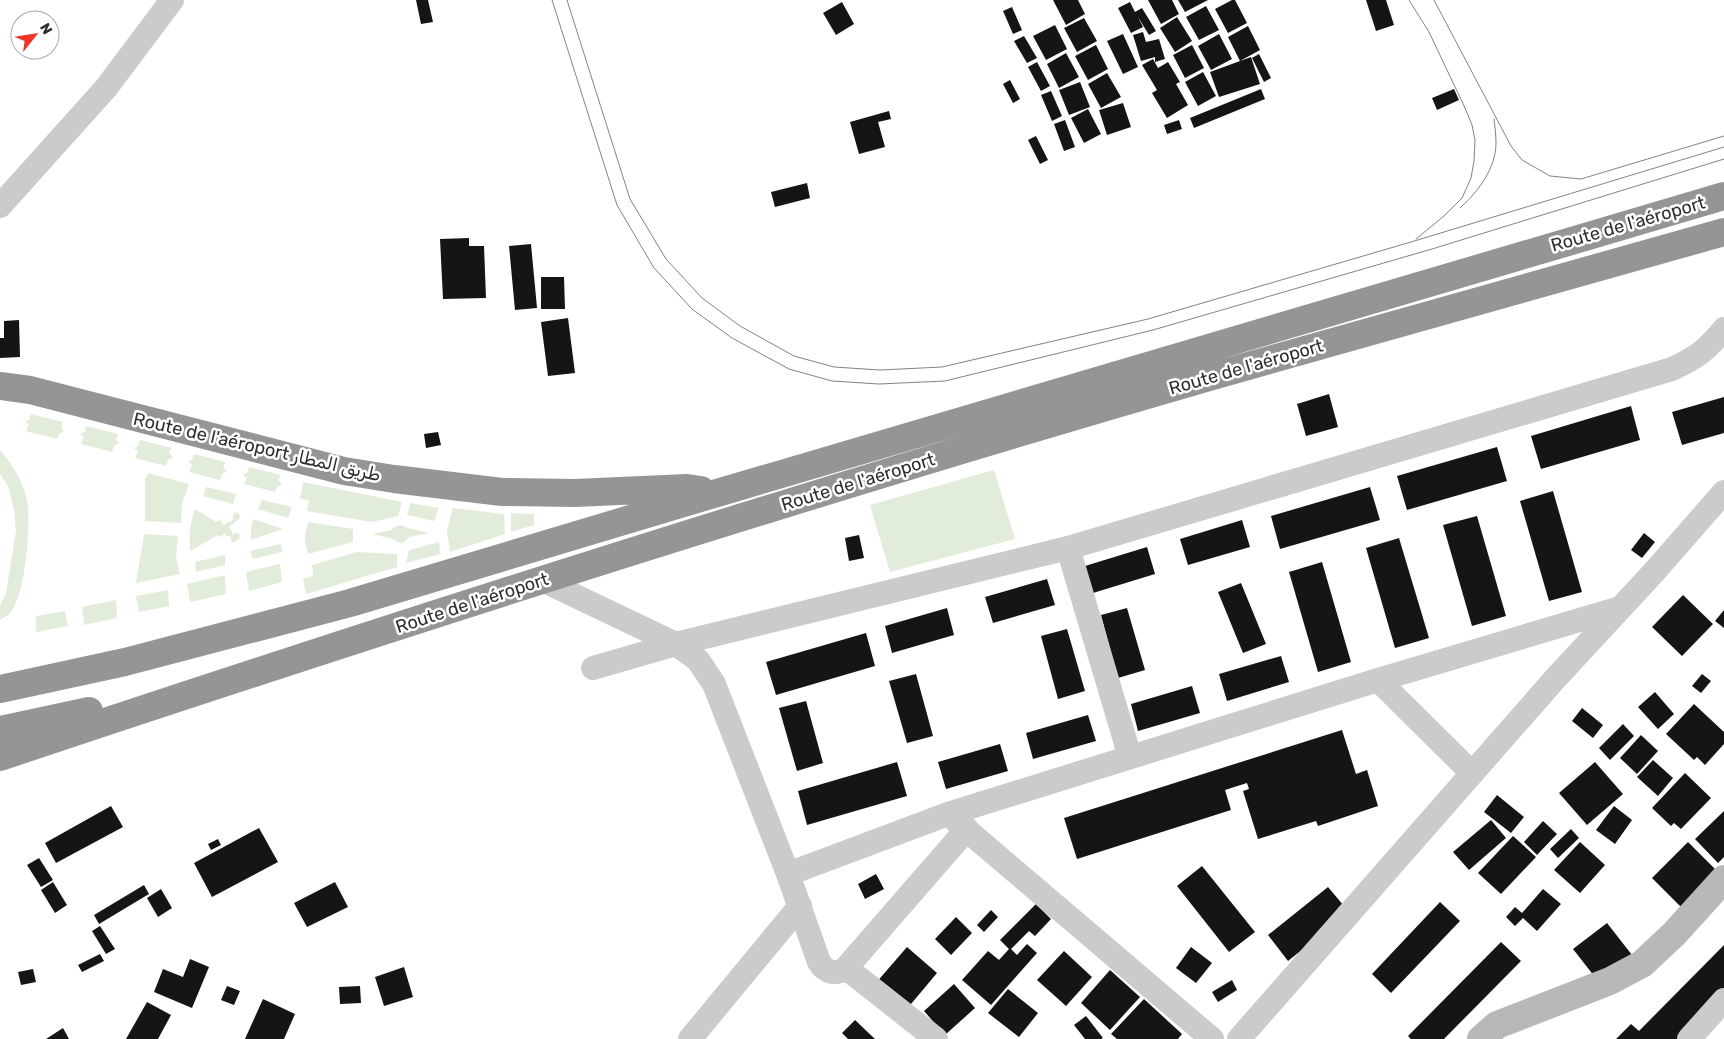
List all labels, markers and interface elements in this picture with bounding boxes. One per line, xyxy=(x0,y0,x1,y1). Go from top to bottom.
north arrow xyxy=(10,10,60,60)
text: N xyxy=(36,20,56,37)
street label: Route de l'aéroport xyxy=(1548,191,1708,257)
street label: Route de l'aéroport xyxy=(1166,334,1326,400)
street label: Route de l'aéroport طريق المطار xyxy=(131,408,383,486)
street label: Route de l'aéroport xyxy=(779,448,937,516)
street label: Route de l'aéroport xyxy=(393,568,551,638)

